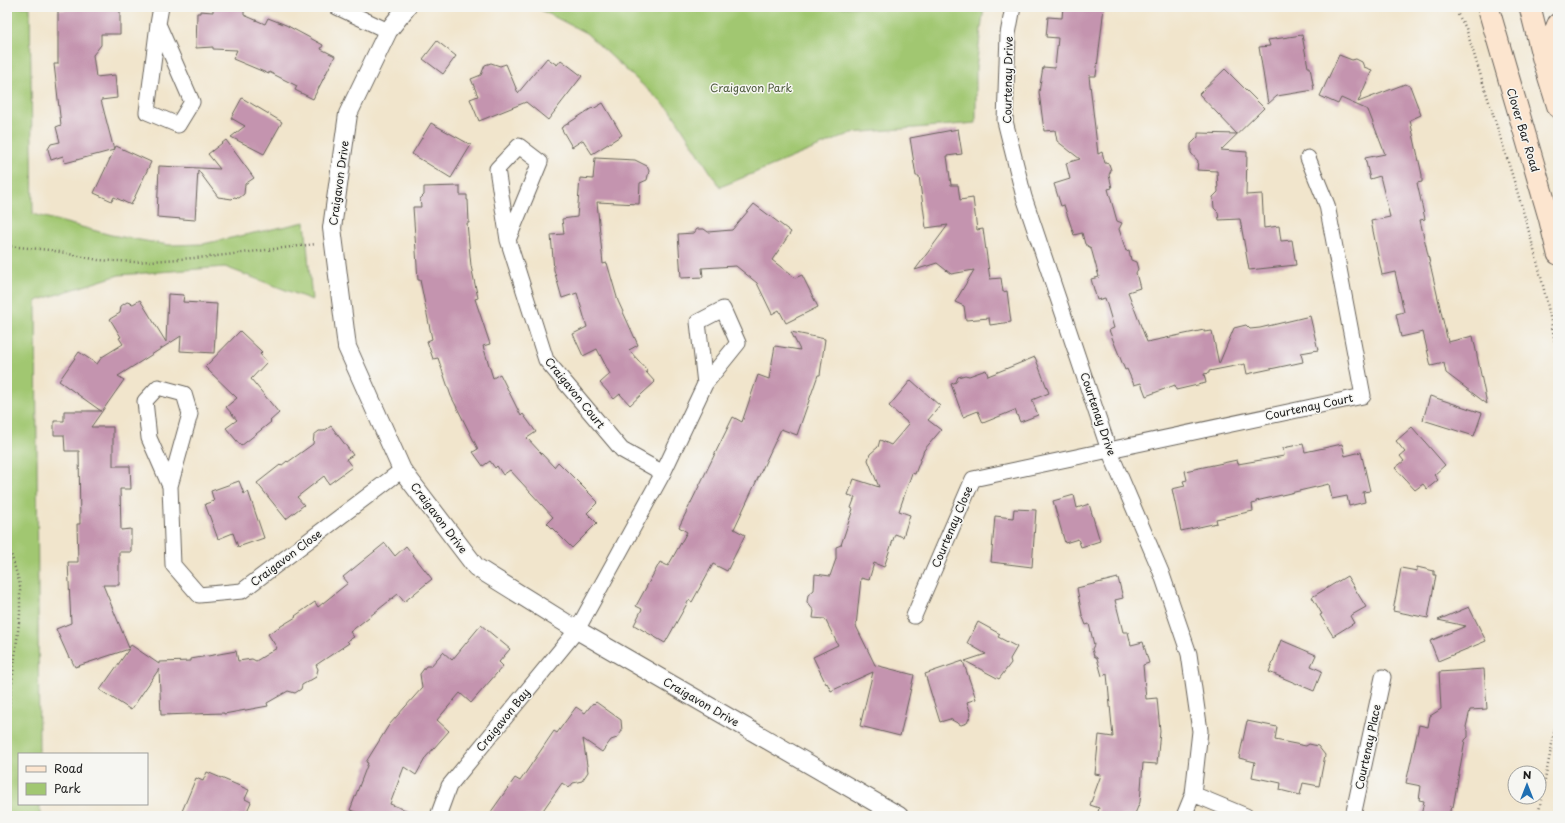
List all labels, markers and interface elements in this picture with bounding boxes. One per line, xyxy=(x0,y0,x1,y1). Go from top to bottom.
street label: Courtenay Drive xyxy=(998,36,1017,124)
park label: Craigavon Park xyxy=(710,79,792,96)
street label: Clover Bar Road xyxy=(1503,86,1544,174)
street label: Craigavon Drive xyxy=(324,139,353,226)
street label: Craigavon Court xyxy=(541,353,610,432)
street label: Courtenay Drive xyxy=(1076,370,1121,458)
street label: Courtenay Court xyxy=(1263,389,1355,424)
street label: Craigavon Drive xyxy=(407,478,472,557)
street label: Courtenay Close xyxy=(927,483,976,570)
street label: Craigavon Close xyxy=(246,525,325,590)
street label: Craigavon Drive xyxy=(660,673,743,730)
street label: Craigavon Bay xyxy=(472,684,534,755)
street label: Courtenay Place xyxy=(1350,703,1385,791)
legend xyxy=(18,753,148,805)
text: Road xyxy=(54,759,83,777)
north arrow xyxy=(1507,765,1547,805)
text: N xyxy=(1523,766,1532,783)
text: Park xyxy=(54,779,81,797)

